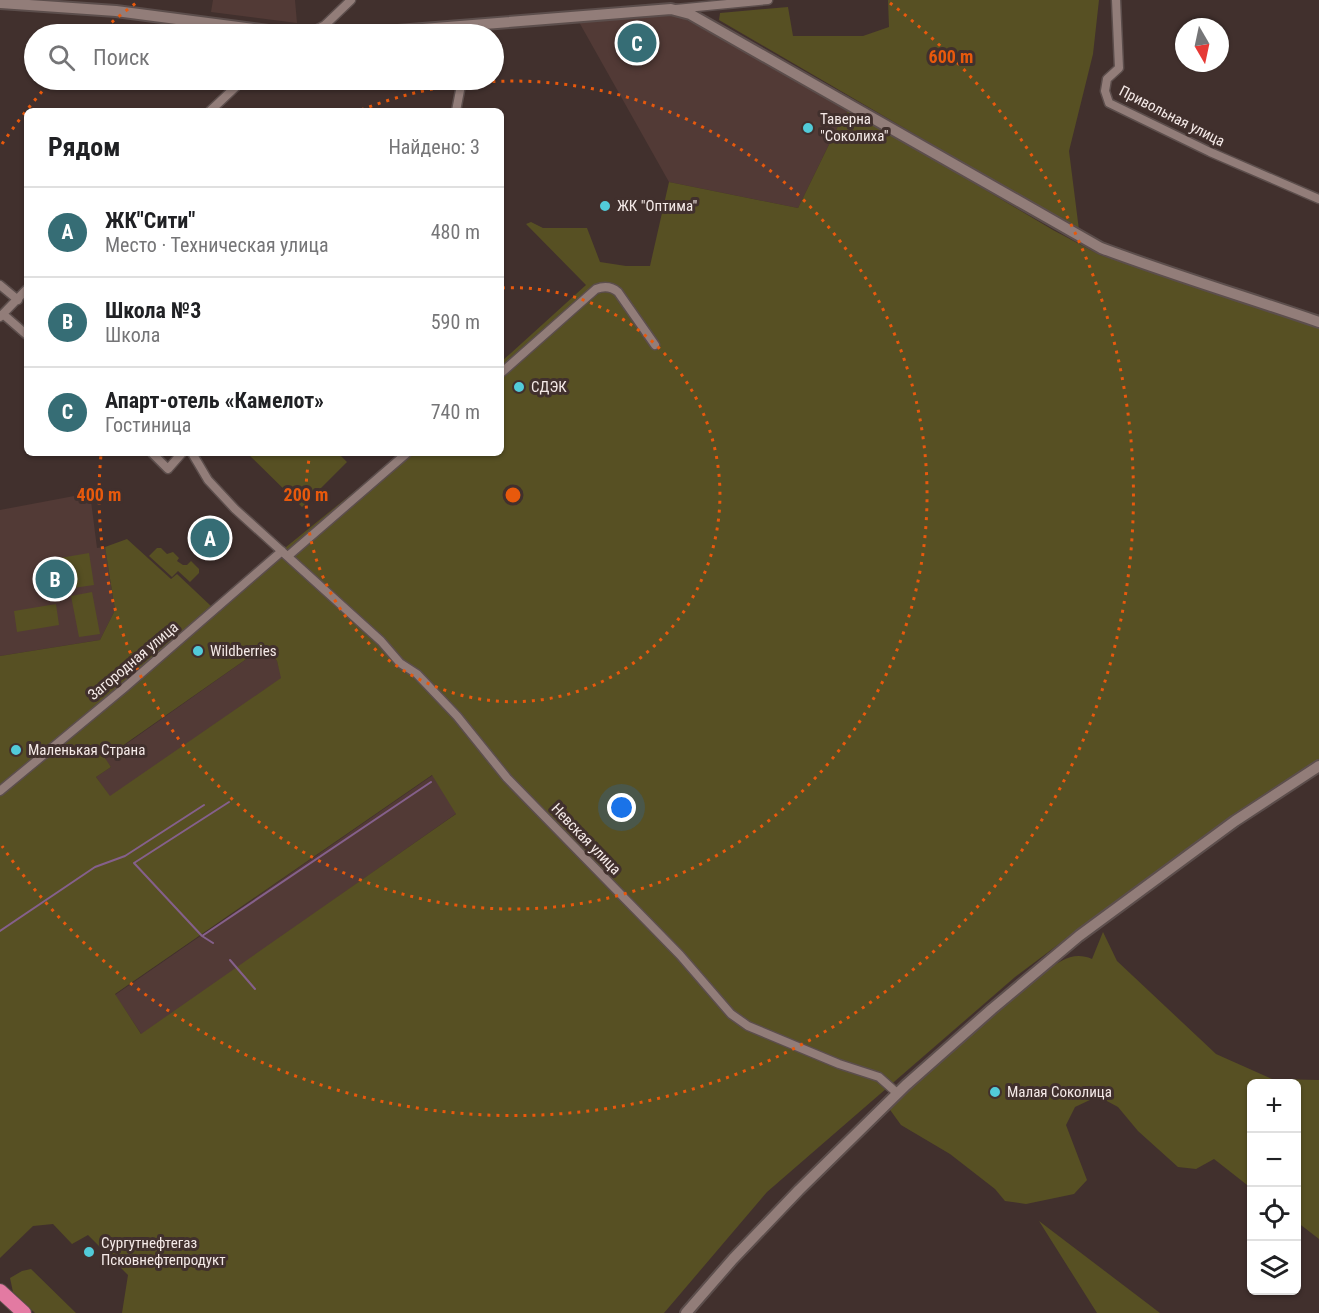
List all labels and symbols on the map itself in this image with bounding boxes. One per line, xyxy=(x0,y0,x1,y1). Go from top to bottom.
north arrow xyxy=(1175,18,1229,72)
pin: C xyxy=(618,20,656,66)
text: 600 m xyxy=(929,46,973,67)
street label: Привольная улица xyxy=(1116,82,1228,150)
place label: Таверна "Соколиха" xyxy=(820,110,889,145)
marker: Таверна "Соколиха" xyxy=(801,121,815,135)
place label: ЖК "Оптима" xyxy=(617,197,698,215)
marker: ЖК "Оптима" xyxy=(598,199,612,213)
place label: СДЭК xyxy=(531,378,567,396)
marker: СДЭК xyxy=(512,380,526,394)
text: 400 m xyxy=(77,484,121,505)
text: 200 m xyxy=(284,484,328,505)
centre of rings xyxy=(503,485,523,505)
pin: A xyxy=(190,516,230,560)
pin: B xyxy=(36,556,74,602)
street label: Загородная улица xyxy=(84,618,182,704)
place label: Wildberries xyxy=(210,642,277,660)
marker: Wildberries xyxy=(191,644,205,658)
place label: Маленькая Страна xyxy=(28,741,145,759)
marker: Маленькая Страна xyxy=(9,743,23,757)
your location xyxy=(607,793,636,822)
street label: Невская улица xyxy=(548,800,624,878)
place label: Малая Соколица xyxy=(1007,1083,1112,1101)
marker: Малая Соколица xyxy=(988,1085,1002,1099)
place label: Сургутнефтегаз Псковнефтепродукт xyxy=(101,1234,226,1269)
marker: Сургутнефтегаз Псковнефтепродукт xyxy=(82,1245,96,1259)

